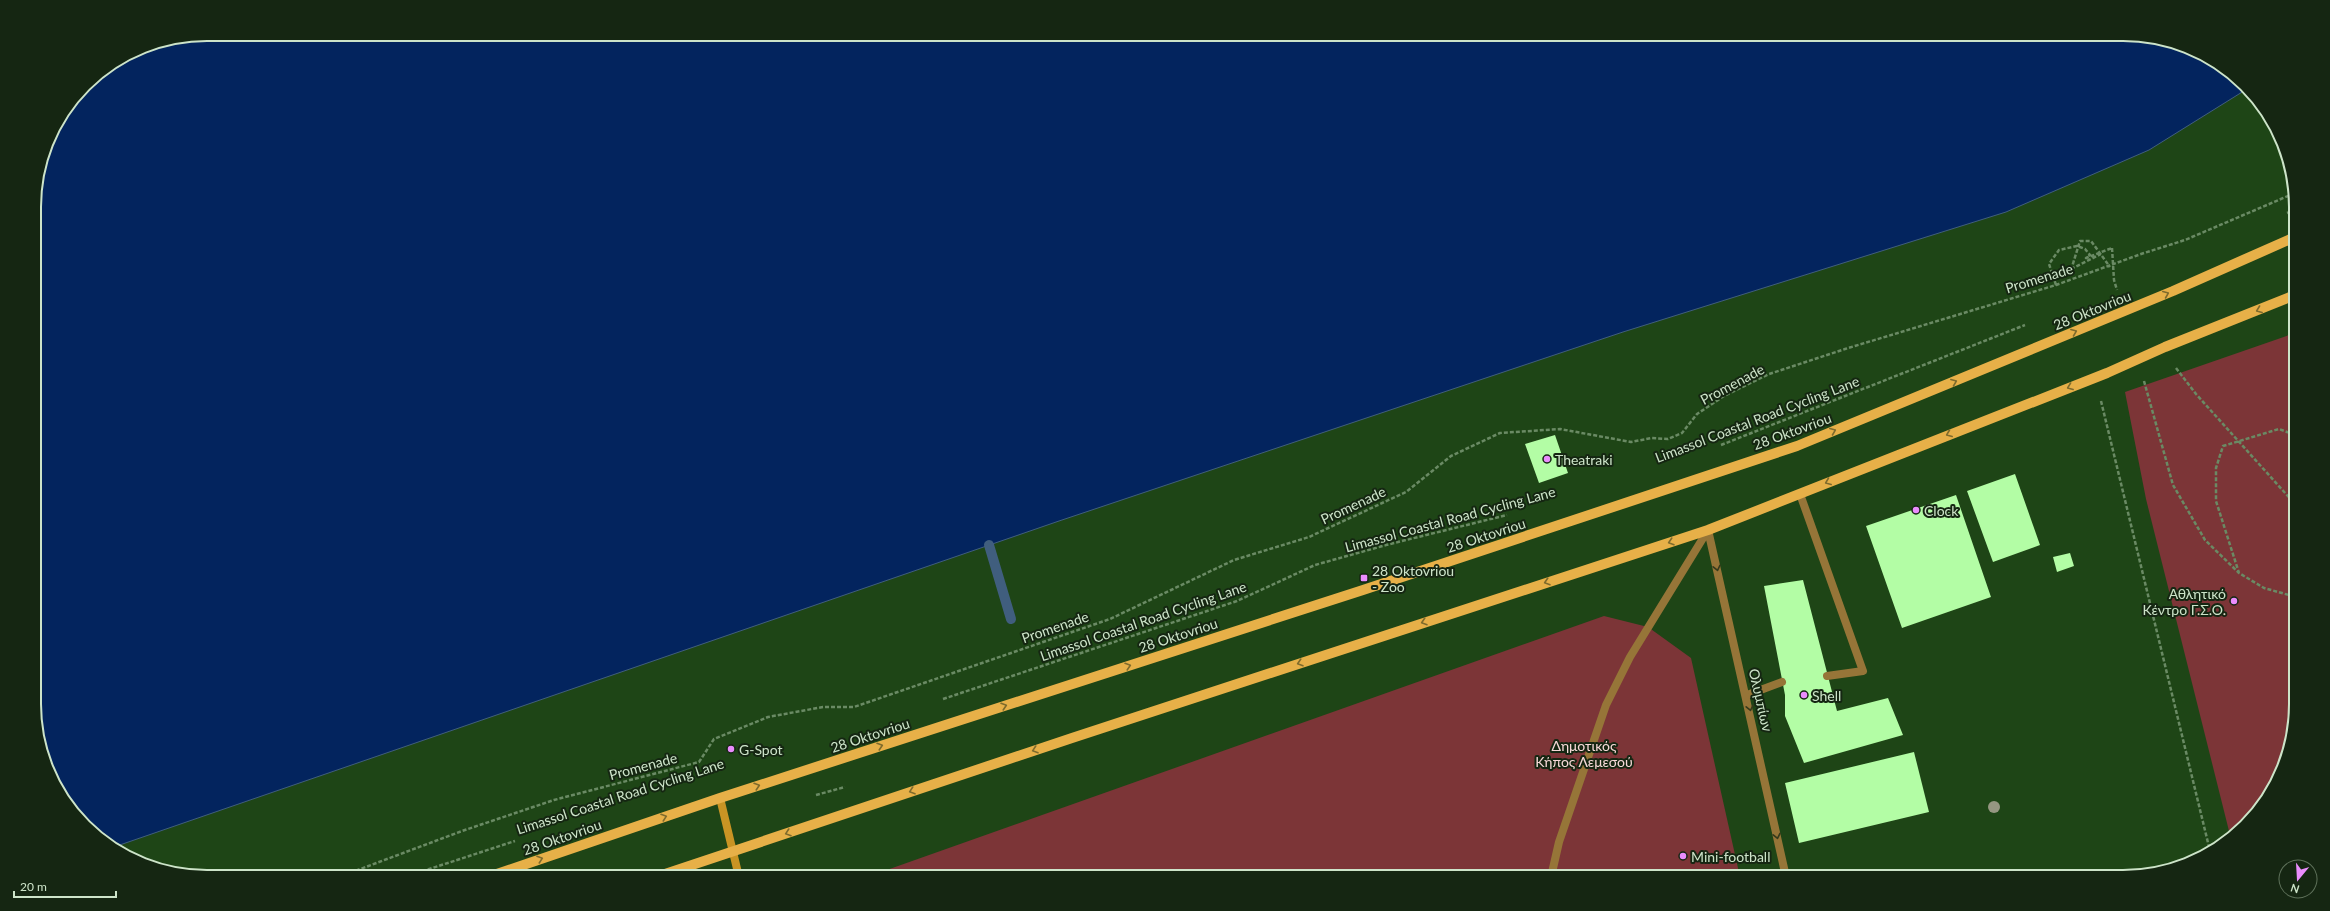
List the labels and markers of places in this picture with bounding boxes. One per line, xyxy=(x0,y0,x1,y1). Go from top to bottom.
place label: Theatraki xyxy=(1555,451,1613,468)
marker: Theatraki xyxy=(1542,454,1552,464)
place label: Clock xyxy=(1924,502,1959,519)
marker: Clock xyxy=(1911,505,1921,515)
place label: 28 Oktovriou - Zoo xyxy=(1372,562,1454,595)
marker: 28 Oktovriou - Zoo xyxy=(1359,573,1369,583)
place label: Αθλητικό Κέντρο Γ.Σ.Ο. xyxy=(2143,585,2226,618)
marker: Αθλητικό Κέντρο Γ.Σ.Ο. xyxy=(2229,596,2239,606)
place label: Shell xyxy=(1812,687,1841,704)
marker: Shell xyxy=(1799,690,1809,700)
place label: G-Spot xyxy=(739,741,783,758)
marker: G-Spot xyxy=(726,744,736,754)
place label: Mini-football xyxy=(1691,848,1770,865)
marker: Mini-football xyxy=(1678,851,1688,861)

